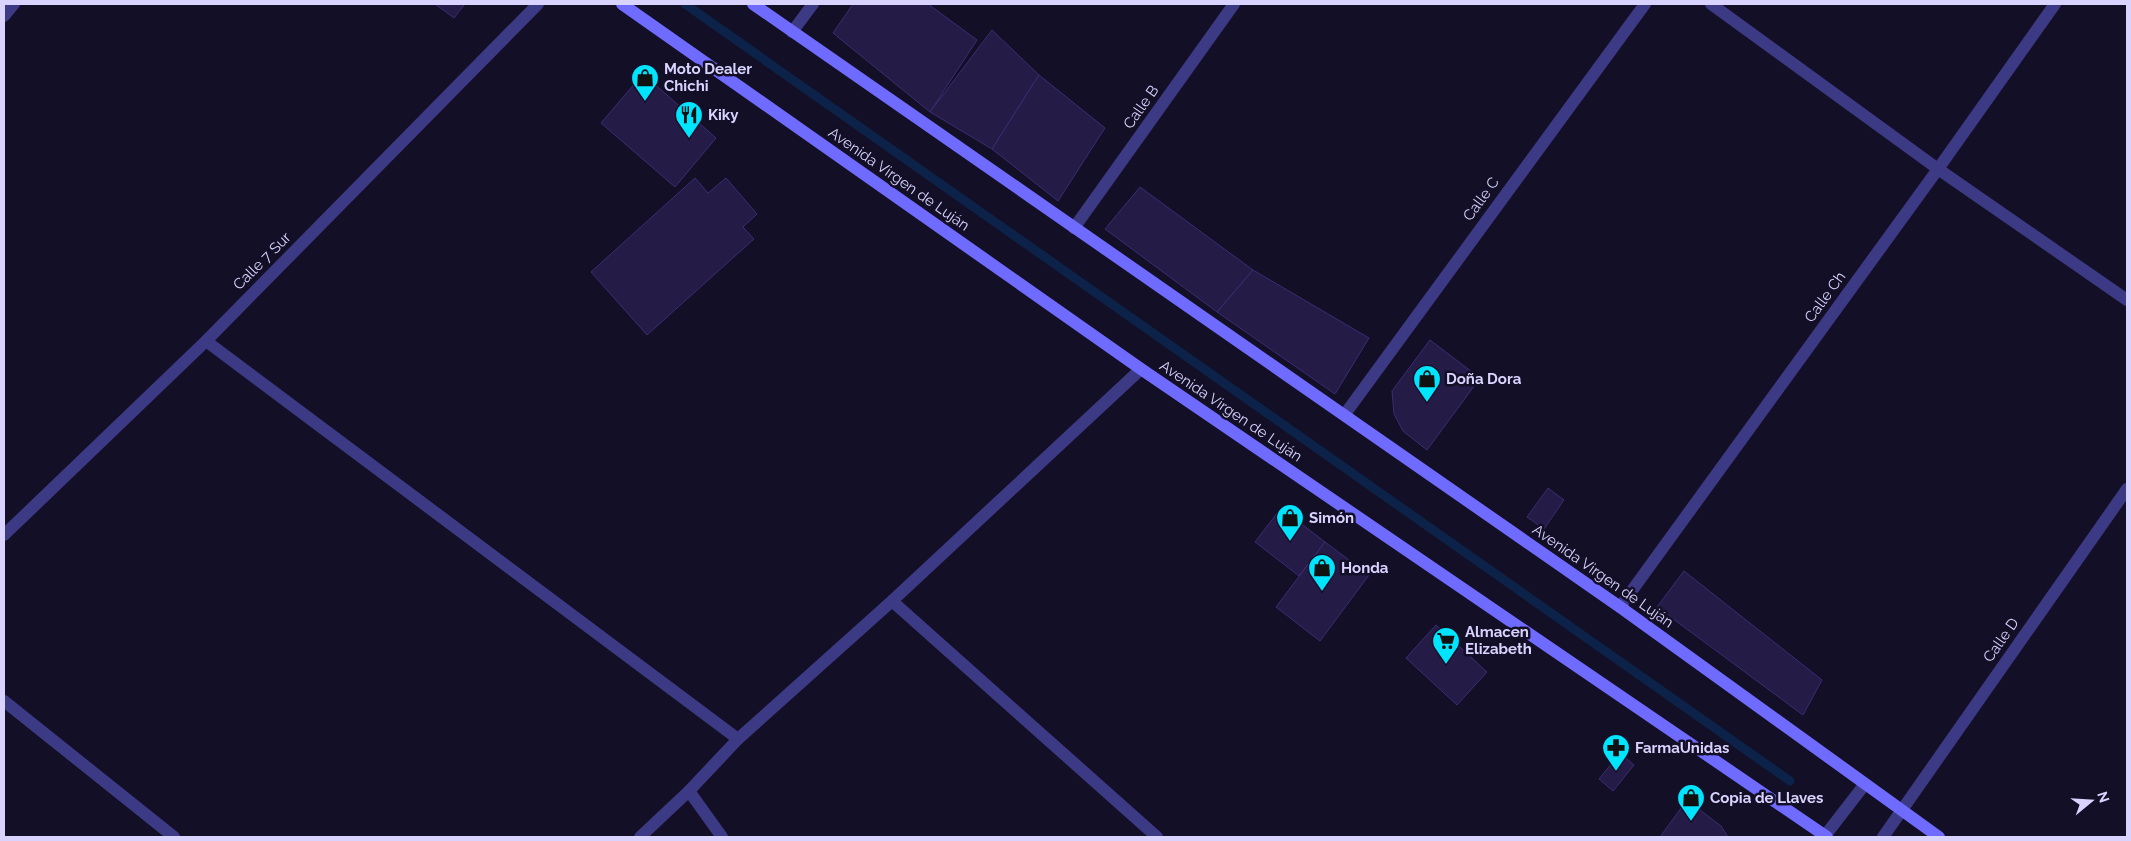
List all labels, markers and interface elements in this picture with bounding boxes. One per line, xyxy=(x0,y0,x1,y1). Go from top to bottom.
place label: Moto Dealer Chichi xyxy=(664,60,752,95)
shop icon: Moto Dealer Chichi xyxy=(630,63,660,102)
street label: Calle B xyxy=(1120,82,1162,132)
restaurant icon: Kiky xyxy=(674,100,704,139)
place label: Kiky xyxy=(708,106,739,124)
street label: Avenida Virgen de Luján xyxy=(825,123,973,235)
street label: Calle C xyxy=(1459,174,1503,224)
street label: Calle 7 Sur xyxy=(229,228,295,294)
street label: Calle Ch xyxy=(1801,268,1849,326)
street label: Avenida Virgen de Luján xyxy=(1156,357,1306,465)
shop icon: Doña Dora xyxy=(1412,364,1442,403)
place label: Doña Dora xyxy=(1446,370,1522,388)
shop icon: Simón xyxy=(1275,503,1305,542)
place label: Simón xyxy=(1309,509,1354,527)
street label: Avenida Virgen de Luján xyxy=(1529,520,1677,632)
shop icon: Honda xyxy=(1307,553,1337,592)
place label: Honda xyxy=(1341,559,1389,577)
street label: Calle D xyxy=(1979,614,2023,666)
place label: Almacen Elizabeth xyxy=(1465,623,1532,658)
supermarket icon: Almacen Elizabeth xyxy=(1431,626,1461,665)
pharmacy icon: FarmaUnidas xyxy=(1601,733,1631,772)
place label: FarmaUnidas xyxy=(1635,739,1729,757)
north arrow xyxy=(2066,776,2116,826)
shop icon: Copia de Llaves xyxy=(1676,783,1706,822)
place label: Copia de Llaves xyxy=(1710,789,1823,807)
text: N xyxy=(2094,789,2113,805)

